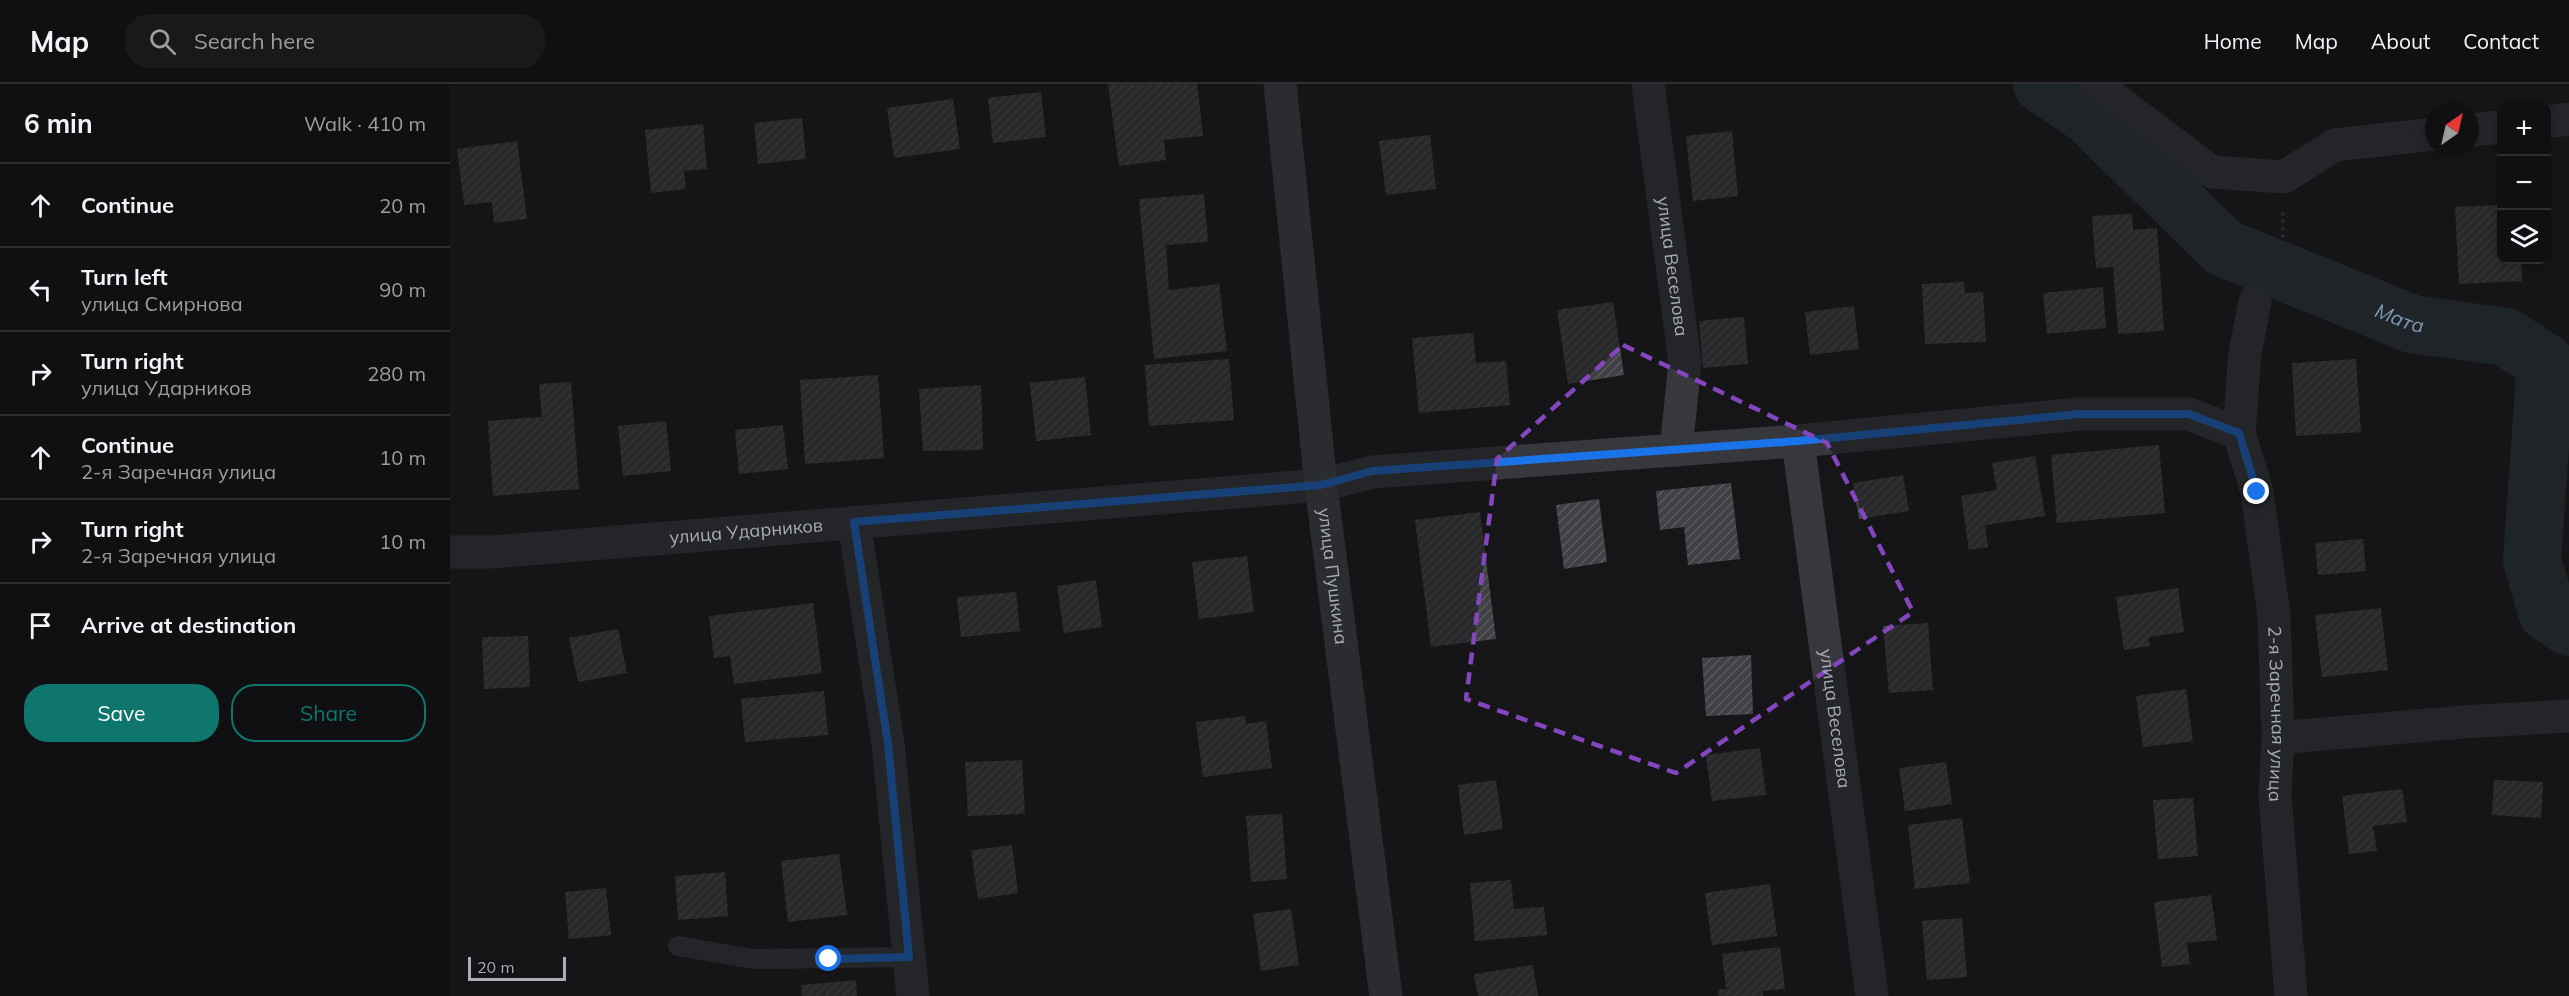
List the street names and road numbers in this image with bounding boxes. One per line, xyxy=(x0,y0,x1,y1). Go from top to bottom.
street label: улица Веселова xyxy=(1652,195,1693,338)
street label: улица Пушкина xyxy=(1313,506,1353,646)
street label: улица Ударников xyxy=(669,513,824,549)
street label: 2-я Заречная улица xyxy=(2263,626,2290,803)
street label: улица Веселова xyxy=(1815,647,1856,790)

